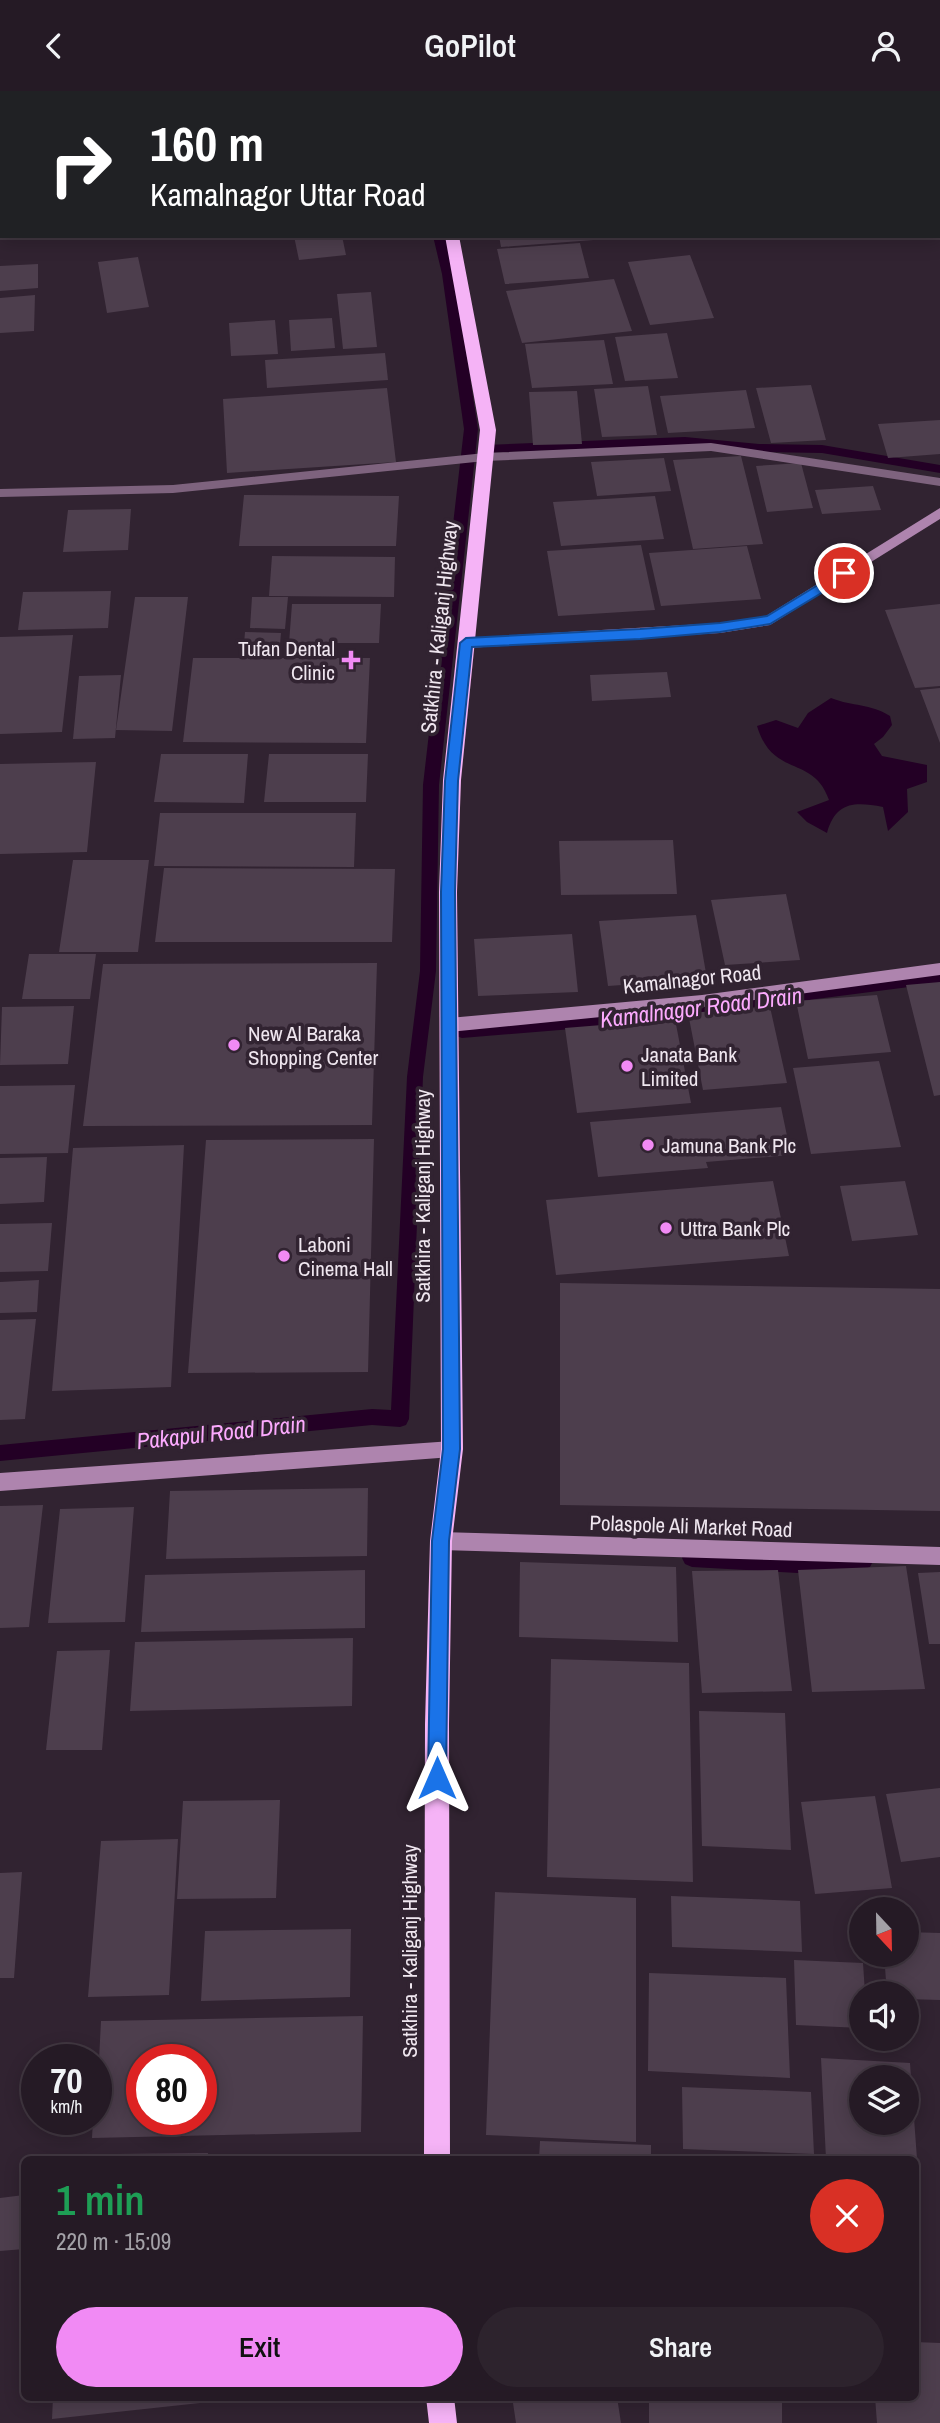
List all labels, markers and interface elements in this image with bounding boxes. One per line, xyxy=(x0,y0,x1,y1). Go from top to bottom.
text: GoPilot xyxy=(424,24,516,67)
icon: back xyxy=(35,27,73,65)
icon: person xyxy=(867,27,905,65)
text: 160 m xyxy=(150,110,264,176)
icon: right xyxy=(35,119,126,210)
text: Kamalnagor Uttar Road xyxy=(150,173,426,216)
street label: Satkhira - Kaliganj Highway xyxy=(413,519,465,735)
pin xyxy=(814,543,874,603)
icon: arrive xyxy=(825,554,863,592)
place label: Tufan Dental Clinic xyxy=(238,634,335,687)
marker: Tufan Dental Clinic xyxy=(341,650,361,670)
street label: Kamalnagor Road xyxy=(621,957,763,1001)
water label: Kamalnagor Road Drain xyxy=(598,979,804,1035)
place label: New Al Baraka Shopping Center xyxy=(248,1019,378,1072)
marker: New Al Baraka Shopping Center xyxy=(226,1037,242,1053)
place label: Janata Bank Limited xyxy=(641,1040,737,1093)
marker: Janata Bank Limited xyxy=(619,1058,635,1074)
street label: Satkhira - Kaliganj Highway xyxy=(408,1089,437,1303)
place label: Jamuna Bank Plc xyxy=(662,1131,796,1160)
marker: Jamuna Bank Plc xyxy=(640,1137,656,1153)
place label: Uttra Bank Plc xyxy=(680,1214,790,1243)
marker: Uttra Bank Plc xyxy=(658,1220,674,1236)
place label: Laboni Cinema Hall xyxy=(298,1230,393,1283)
marker: Laboni Cinema Hall xyxy=(276,1248,292,1264)
water label: Pakapul Road Drain xyxy=(135,1408,307,1456)
street label: Polaspole Ali Market Road xyxy=(589,1508,793,1544)
position arrow xyxy=(400,1741,474,1815)
street label: Satkhira - Kaliganj Highway xyxy=(395,1844,424,2058)
north arrow xyxy=(849,1897,919,1967)
map controls xyxy=(849,1897,919,2135)
button: sound xyxy=(849,1981,919,2051)
speed limit sign: 80 xyxy=(126,2044,217,2135)
text: 70 xyxy=(51,2057,82,2104)
button: layers xyxy=(849,2065,919,2135)
text: km/h xyxy=(51,2094,83,2119)
text: 1 min xyxy=(56,2172,145,2228)
button: close xyxy=(810,2179,884,2253)
text: 220 m · 15:09 xyxy=(56,2226,171,2257)
button: Exit xyxy=(56,2307,463,2387)
button: Share xyxy=(477,2307,884,2387)

